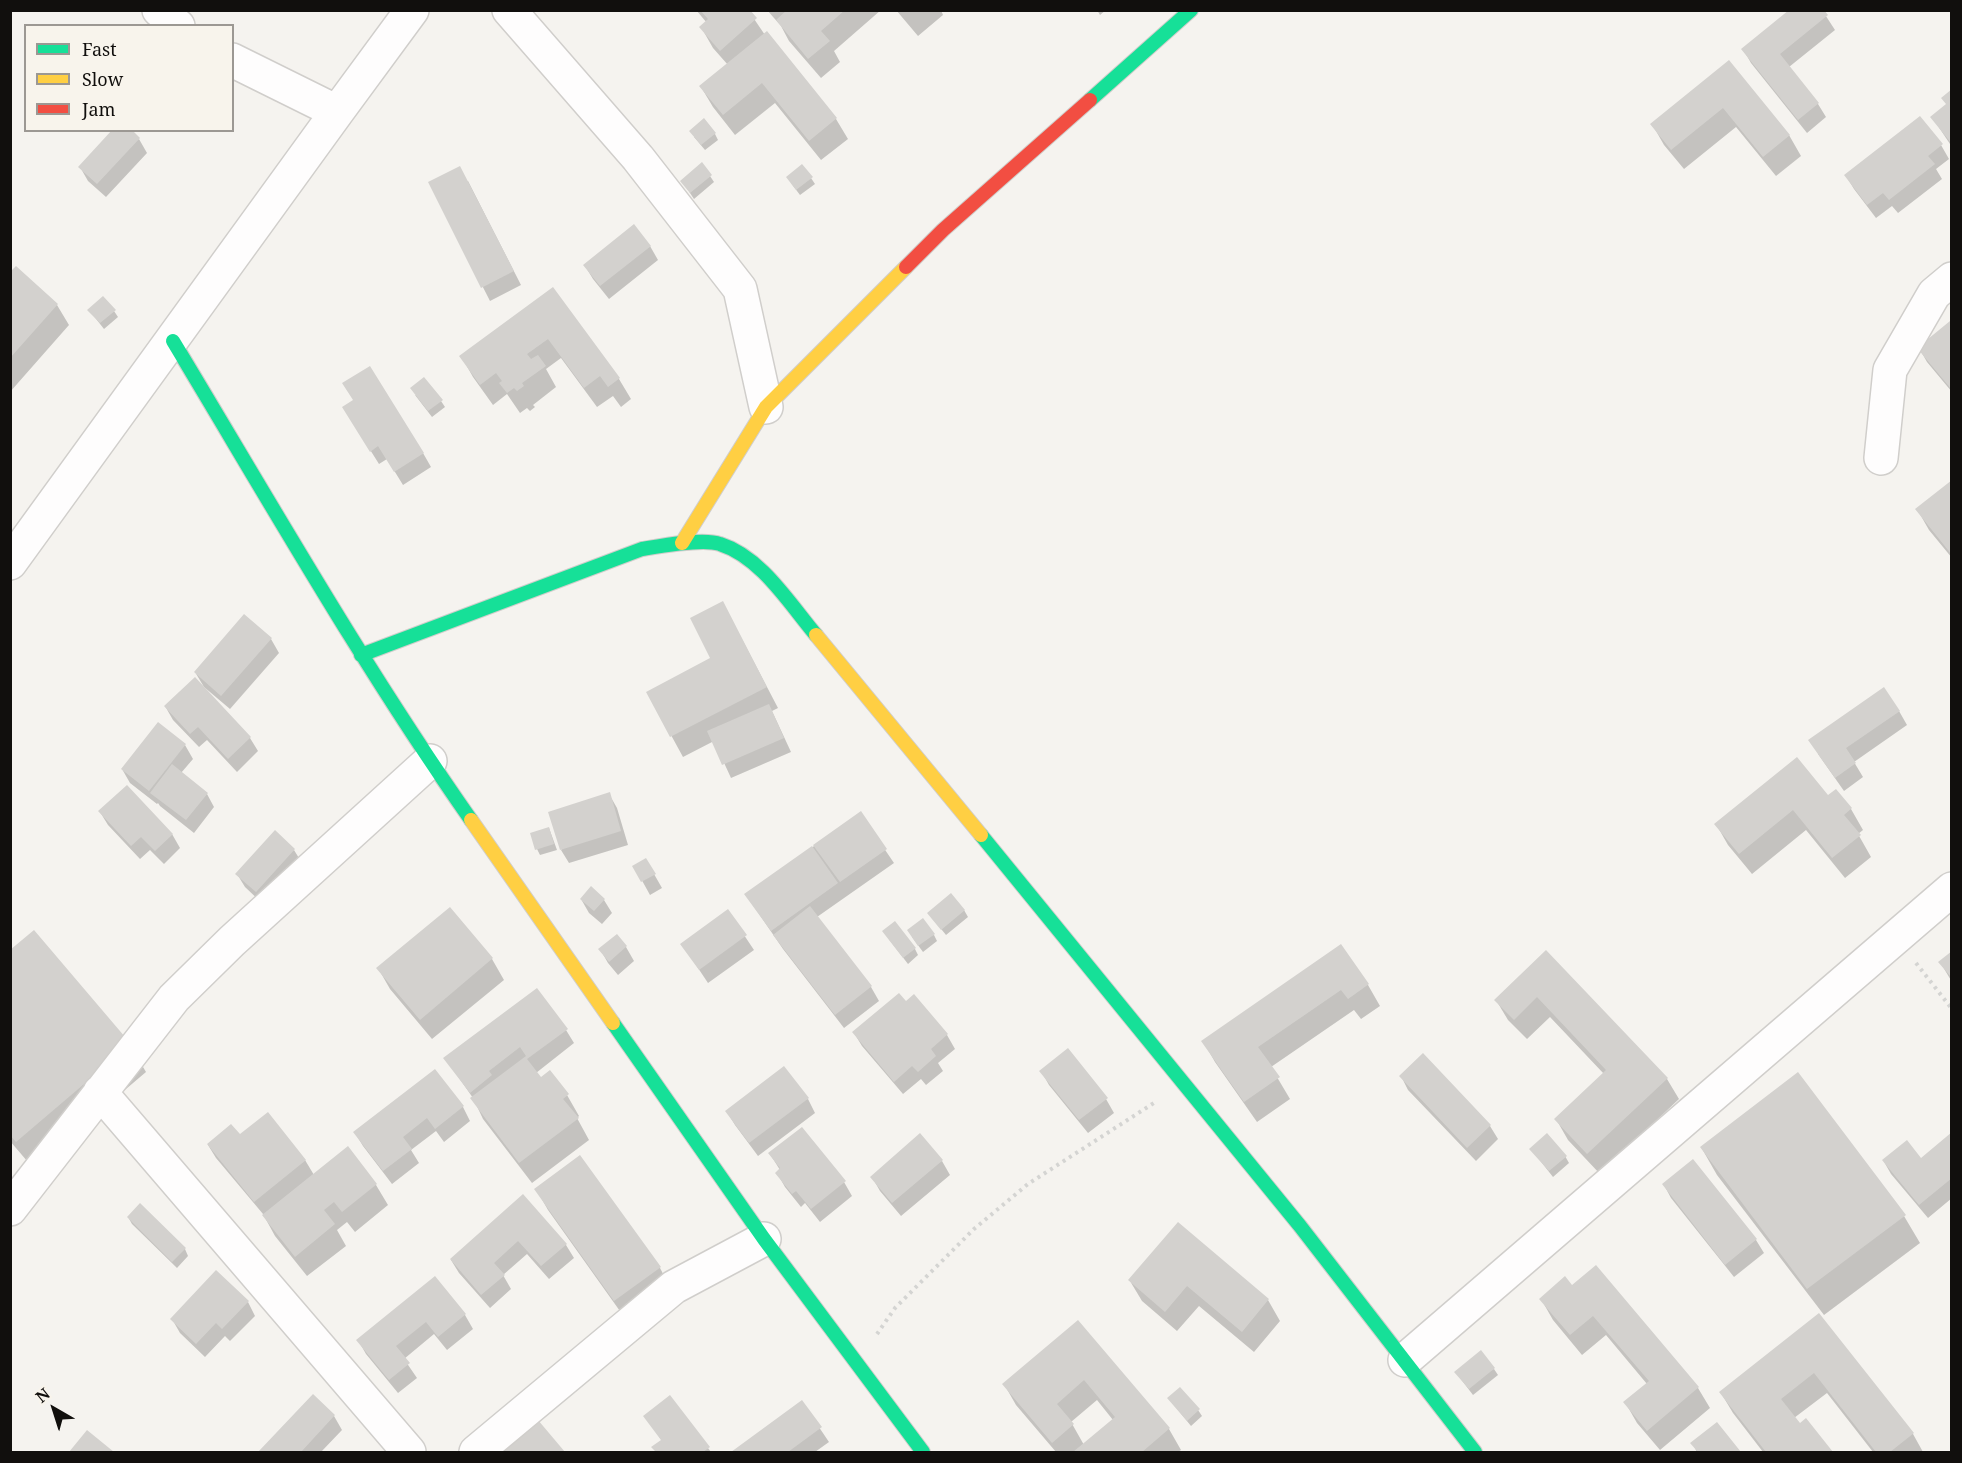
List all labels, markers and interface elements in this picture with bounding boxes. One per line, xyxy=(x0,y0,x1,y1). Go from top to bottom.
legend xyxy=(24,24,234,132)
text: Fast xyxy=(82,37,117,61)
text: Slow xyxy=(82,67,123,91)
text: Jam xyxy=(82,97,116,121)
north arrow xyxy=(24,1379,84,1439)
text: N xyxy=(31,1383,54,1408)

